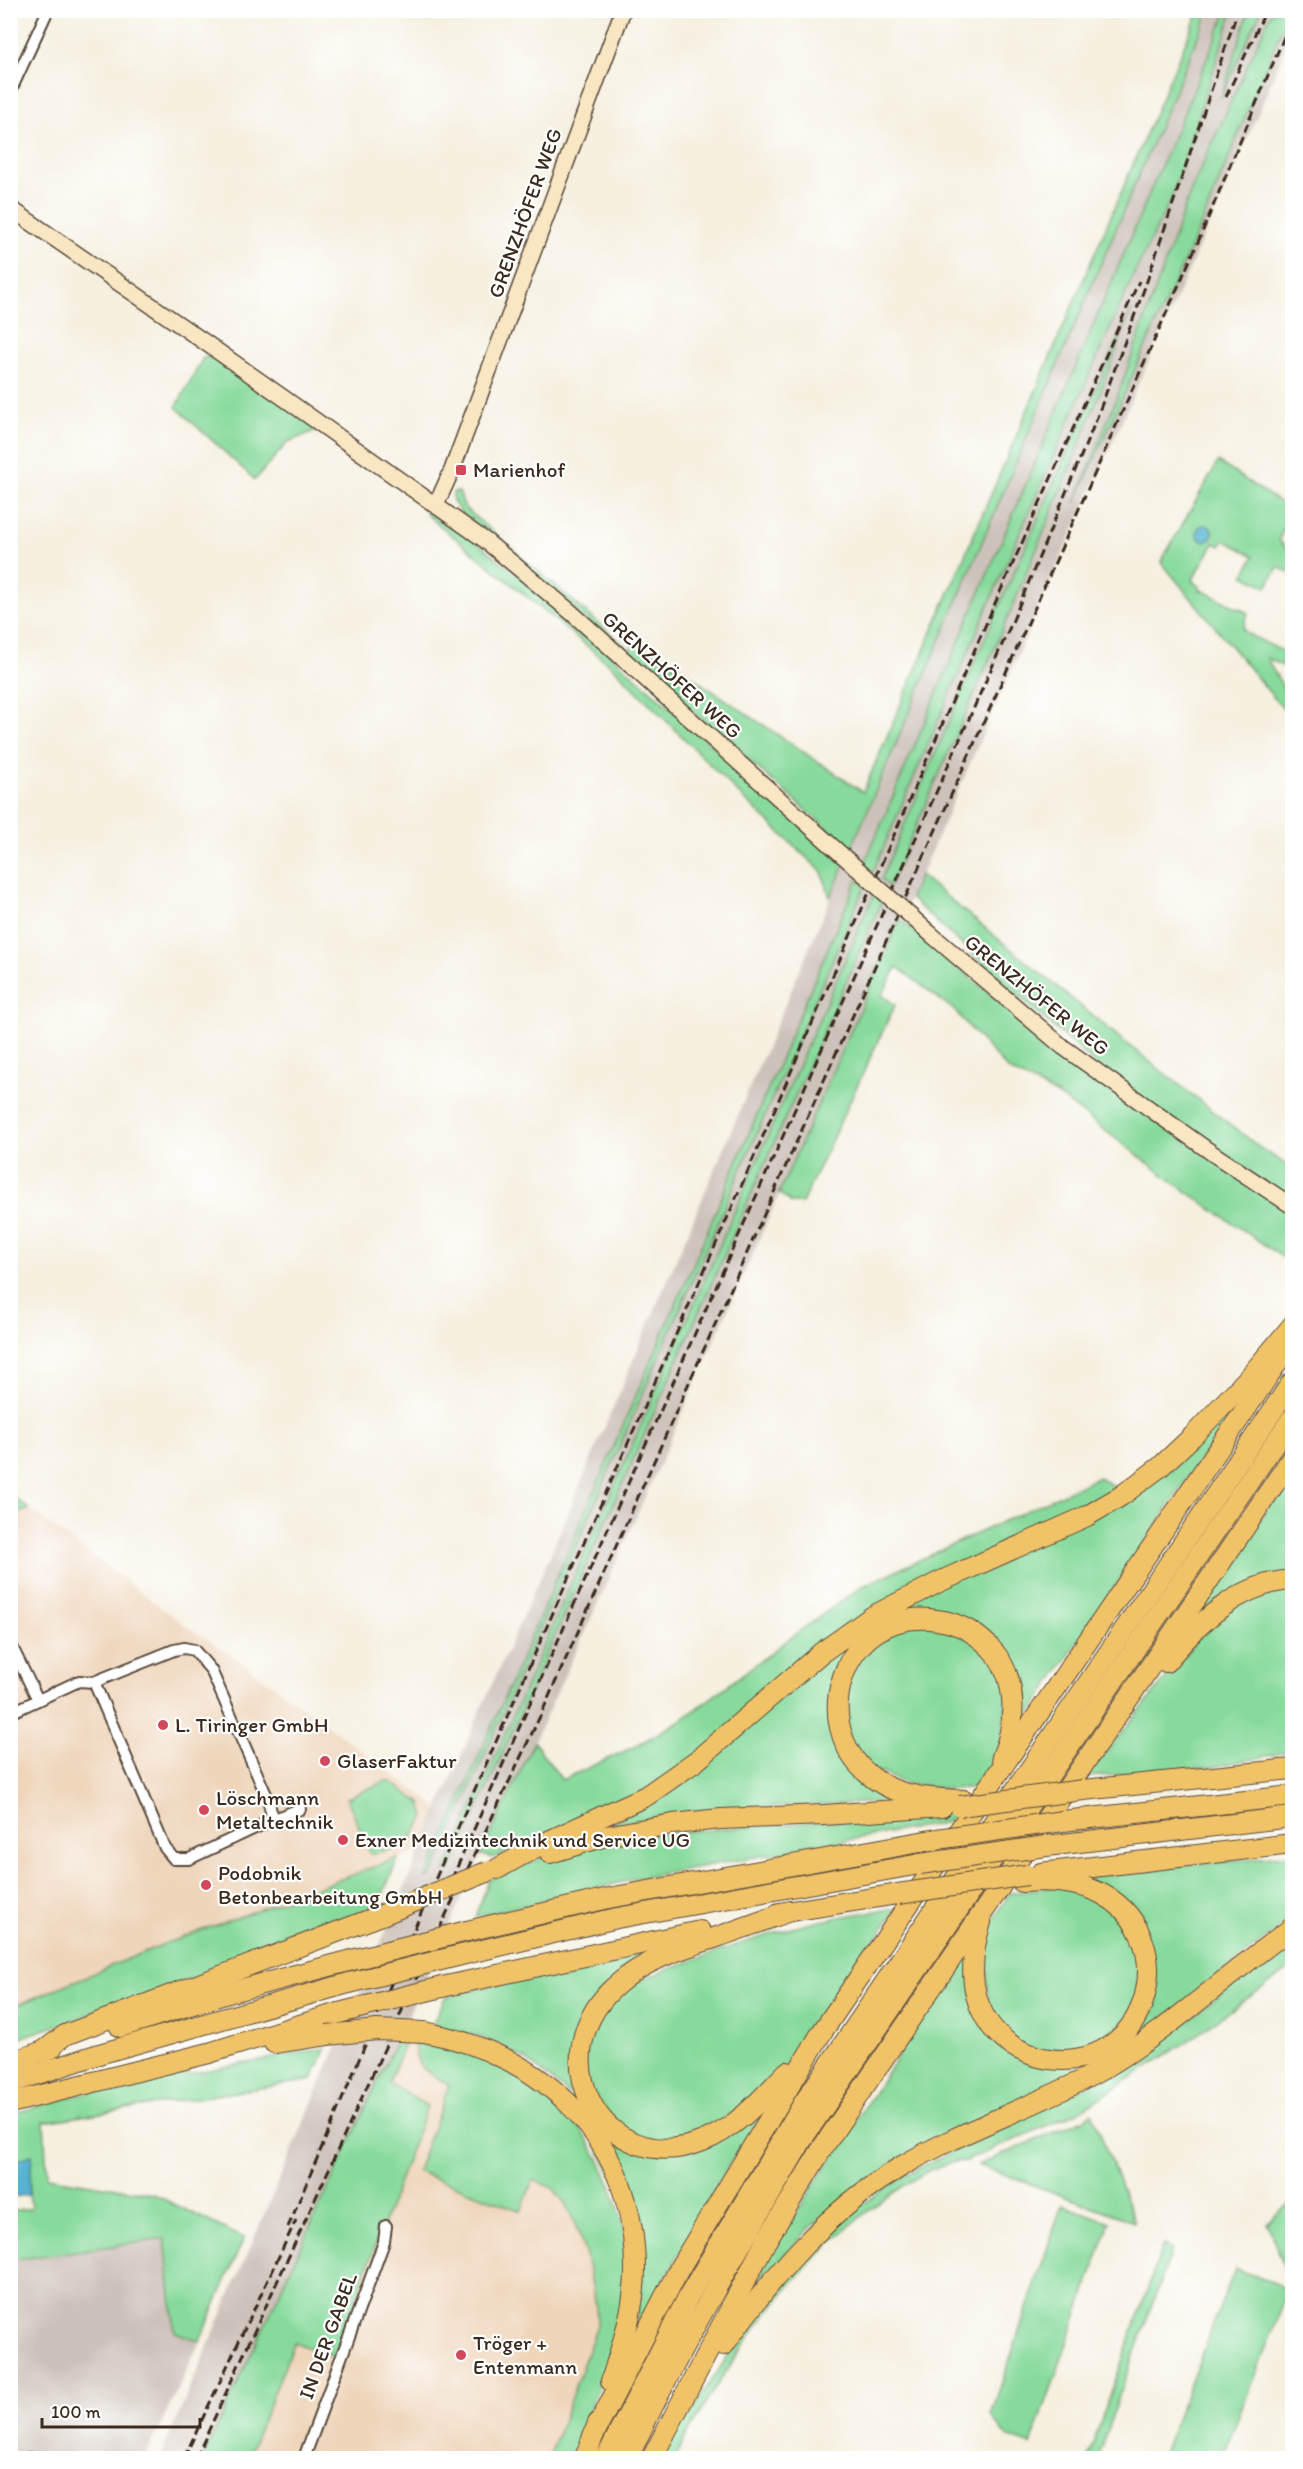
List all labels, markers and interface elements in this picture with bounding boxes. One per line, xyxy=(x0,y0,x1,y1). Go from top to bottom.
street label: GRENZHÖFER WEG xyxy=(482,124,567,301)
place label: Marienhof xyxy=(473,457,565,482)
marker: Marienhof xyxy=(454,463,468,477)
street label: GRENZHÖFER WEG xyxy=(597,605,747,744)
street label: GRENZHÖFER WEG xyxy=(960,929,1115,1061)
place label: L. Tiringer GmbH xyxy=(175,1712,328,1737)
marker: L. Tiringer GmbH xyxy=(156,1718,170,1732)
place label: GlaserFaktur xyxy=(337,1748,457,1773)
marker: GlaserFaktur xyxy=(318,1754,332,1768)
place label: Löschmann Metaltechnik xyxy=(216,1785,334,1834)
marker: Löschmann Metaltechnik xyxy=(197,1803,211,1817)
place label: Exner Medizintechnik und Service UG xyxy=(355,1827,690,1852)
marker: Exner Medizintechnik und Service UG xyxy=(336,1833,350,1847)
place label: Podobnik Betonbearbeitung GmbH xyxy=(218,1860,442,1909)
marker: Podobnik Betonbearbeitung GmbH xyxy=(199,1878,213,1892)
street label: IN DER GABEL xyxy=(293,2269,362,2403)
place label: Tröger + Entenmann xyxy=(473,2330,577,2379)
marker: Tröger + Entenmann xyxy=(454,2348,468,2362)
scale bar xyxy=(42,2391,200,2429)
text: 100 m xyxy=(51,2401,101,2423)

